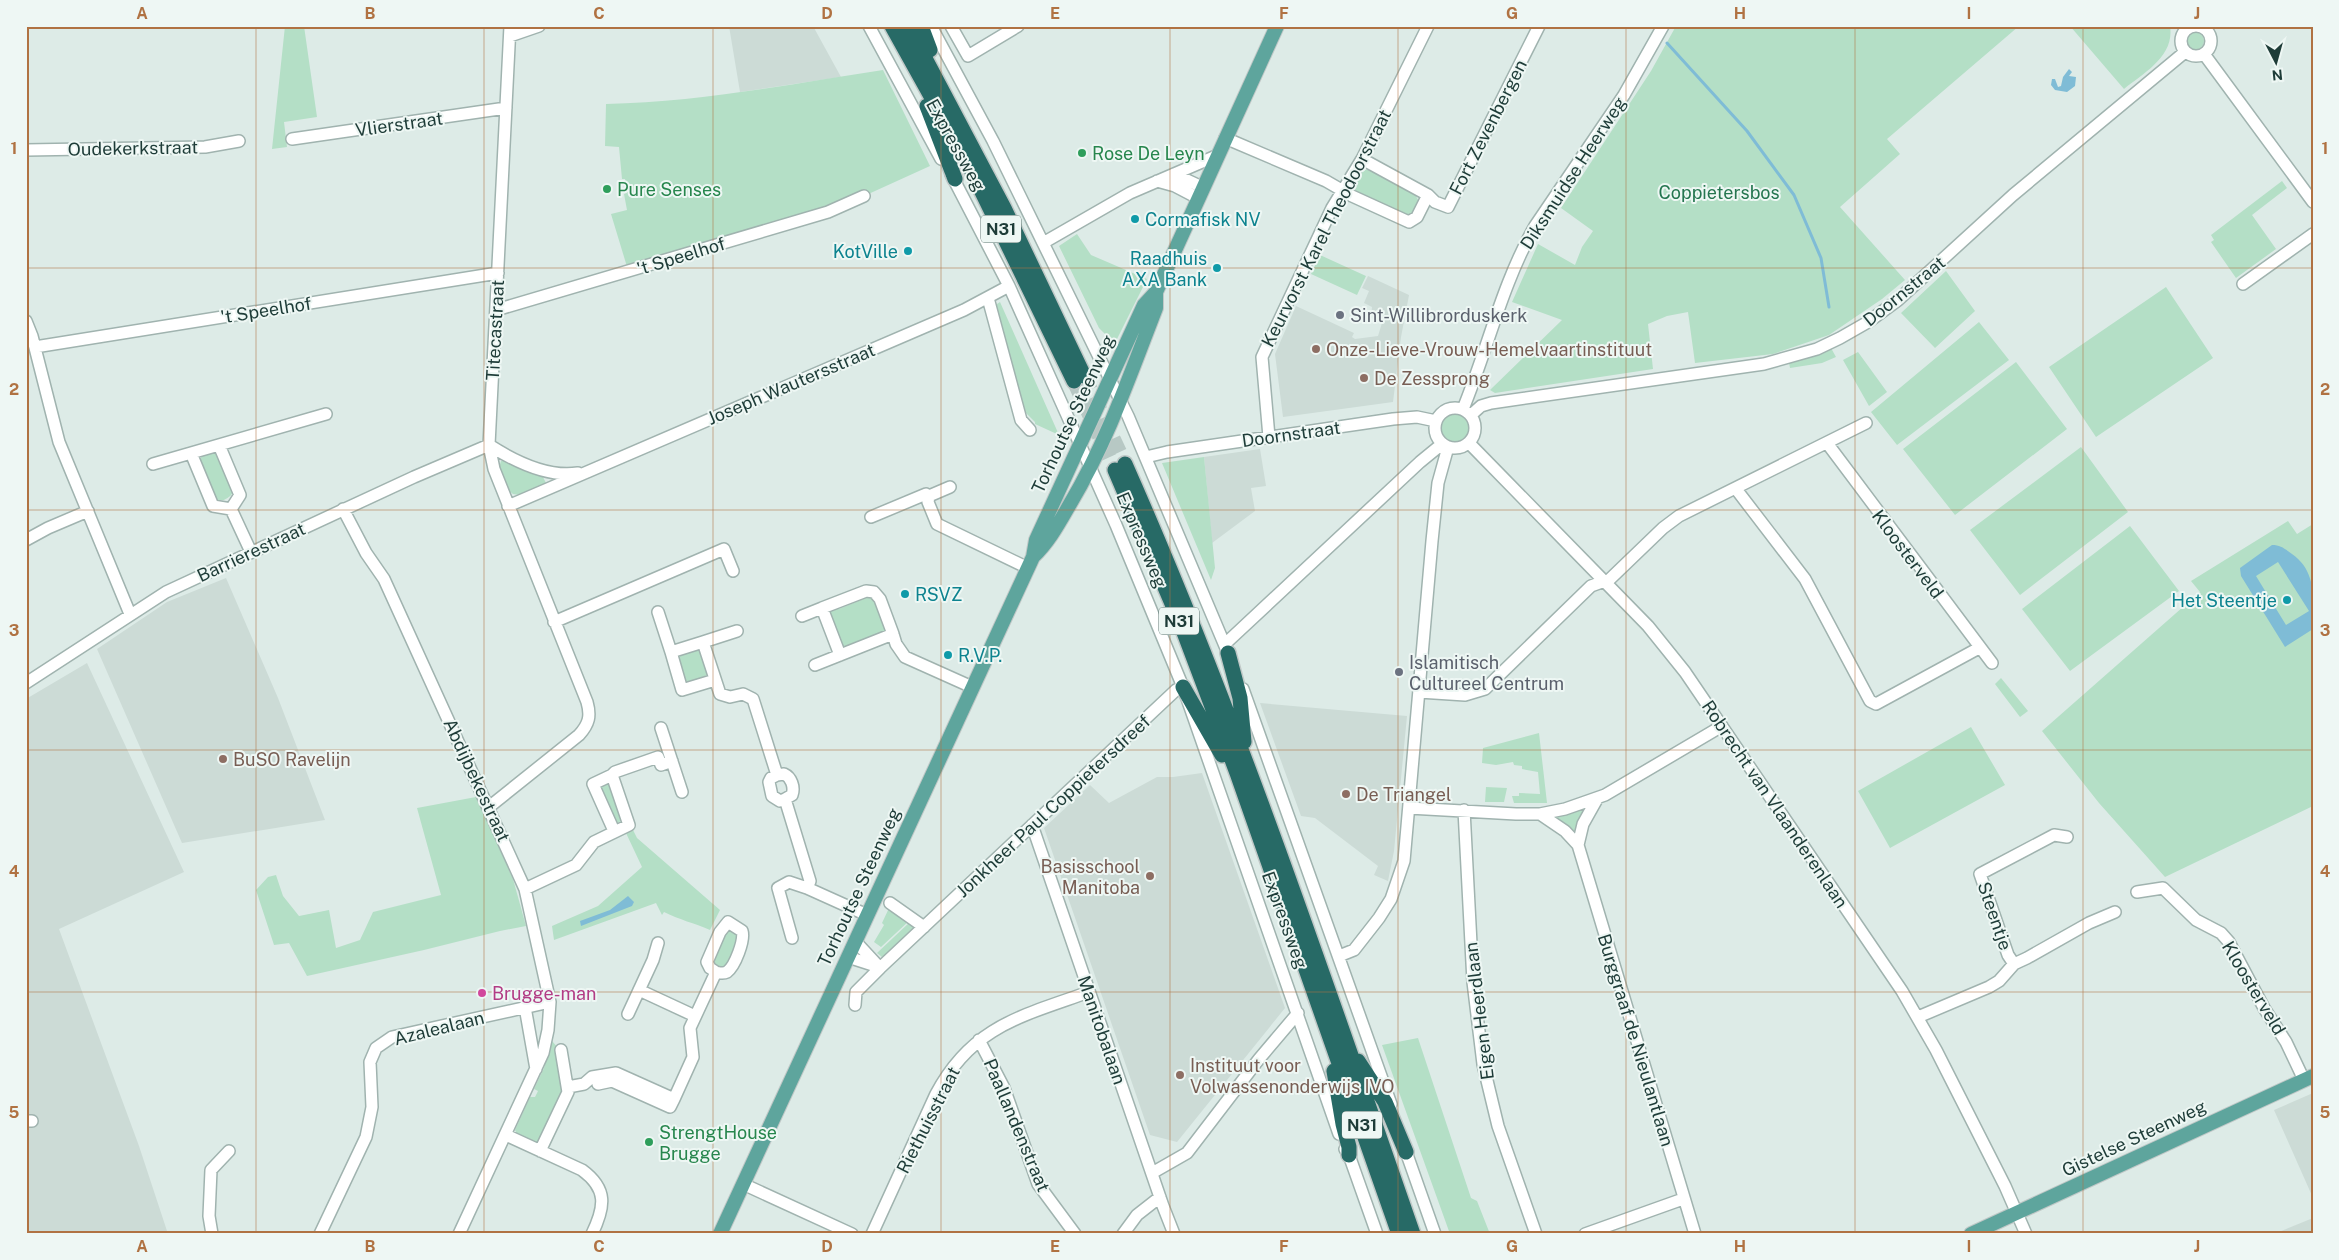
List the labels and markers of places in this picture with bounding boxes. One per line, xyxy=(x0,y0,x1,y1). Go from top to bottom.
place label: Rose De Leyn xyxy=(1092,143,1205,164)
marker: Rose De Leyn xyxy=(1076,147,1088,159)
place label: Pure Senses xyxy=(617,179,721,200)
marker: Pure Senses xyxy=(601,183,613,195)
place label: Cormafisk NV xyxy=(1145,209,1261,230)
marker: Cormafisk NV xyxy=(1129,213,1141,225)
place label: KotVille xyxy=(833,241,898,262)
marker: KotVille xyxy=(902,245,914,257)
place label: Raadhuis AXA Bank xyxy=(1122,248,1207,290)
marker: Raadhuis AXA Bank xyxy=(1211,262,1223,274)
place label: Sint-Willibrorduskerk xyxy=(1350,305,1527,326)
marker: Sint-Willibrorduskerk xyxy=(1334,309,1346,321)
place label: Onze-Lieve-Vrouw-Hemelvaartinstituut xyxy=(1326,339,1652,360)
marker: Onze-Lieve-Vrouw-Hemelvaartinstituut xyxy=(1310,343,1322,355)
place label: De Zessprong xyxy=(1374,368,1490,389)
marker: De Zessprong xyxy=(1358,372,1370,384)
place label: RSVZ xyxy=(915,584,962,605)
marker: RSVZ xyxy=(899,588,911,600)
place label: Het Steentje xyxy=(2171,590,2277,611)
marker: Het Steentje xyxy=(2281,594,2293,606)
place label: R.V.P. xyxy=(958,645,1002,666)
marker: R.V.P. xyxy=(942,649,954,661)
place label: Islamitisch Cultureel Centrum xyxy=(1409,652,1564,694)
marker: Islamitisch Cultureel Centrum xyxy=(1393,666,1405,678)
place label: BuSO Ravelijn xyxy=(233,749,351,770)
marker: BuSO Ravelijn xyxy=(217,753,229,765)
place label: De Triangel xyxy=(1356,784,1451,805)
marker: De Triangel xyxy=(1340,788,1352,800)
place label: Basisschool Manitoba xyxy=(1040,856,1140,898)
marker: Basisschool Manitoba xyxy=(1144,870,1156,882)
place label: Brugge-man xyxy=(492,983,596,1004)
marker: Brugge-man xyxy=(476,987,488,999)
place label: Instituut voor Volwassenonderwijs IVO xyxy=(1190,1055,1395,1097)
marker: Instituut voor Volwassenonderwijs IVO xyxy=(1174,1069,1186,1081)
place label: StrengtHouse Brugge xyxy=(659,1122,777,1164)
marker: StrengtHouse Brugge xyxy=(643,1136,655,1148)

